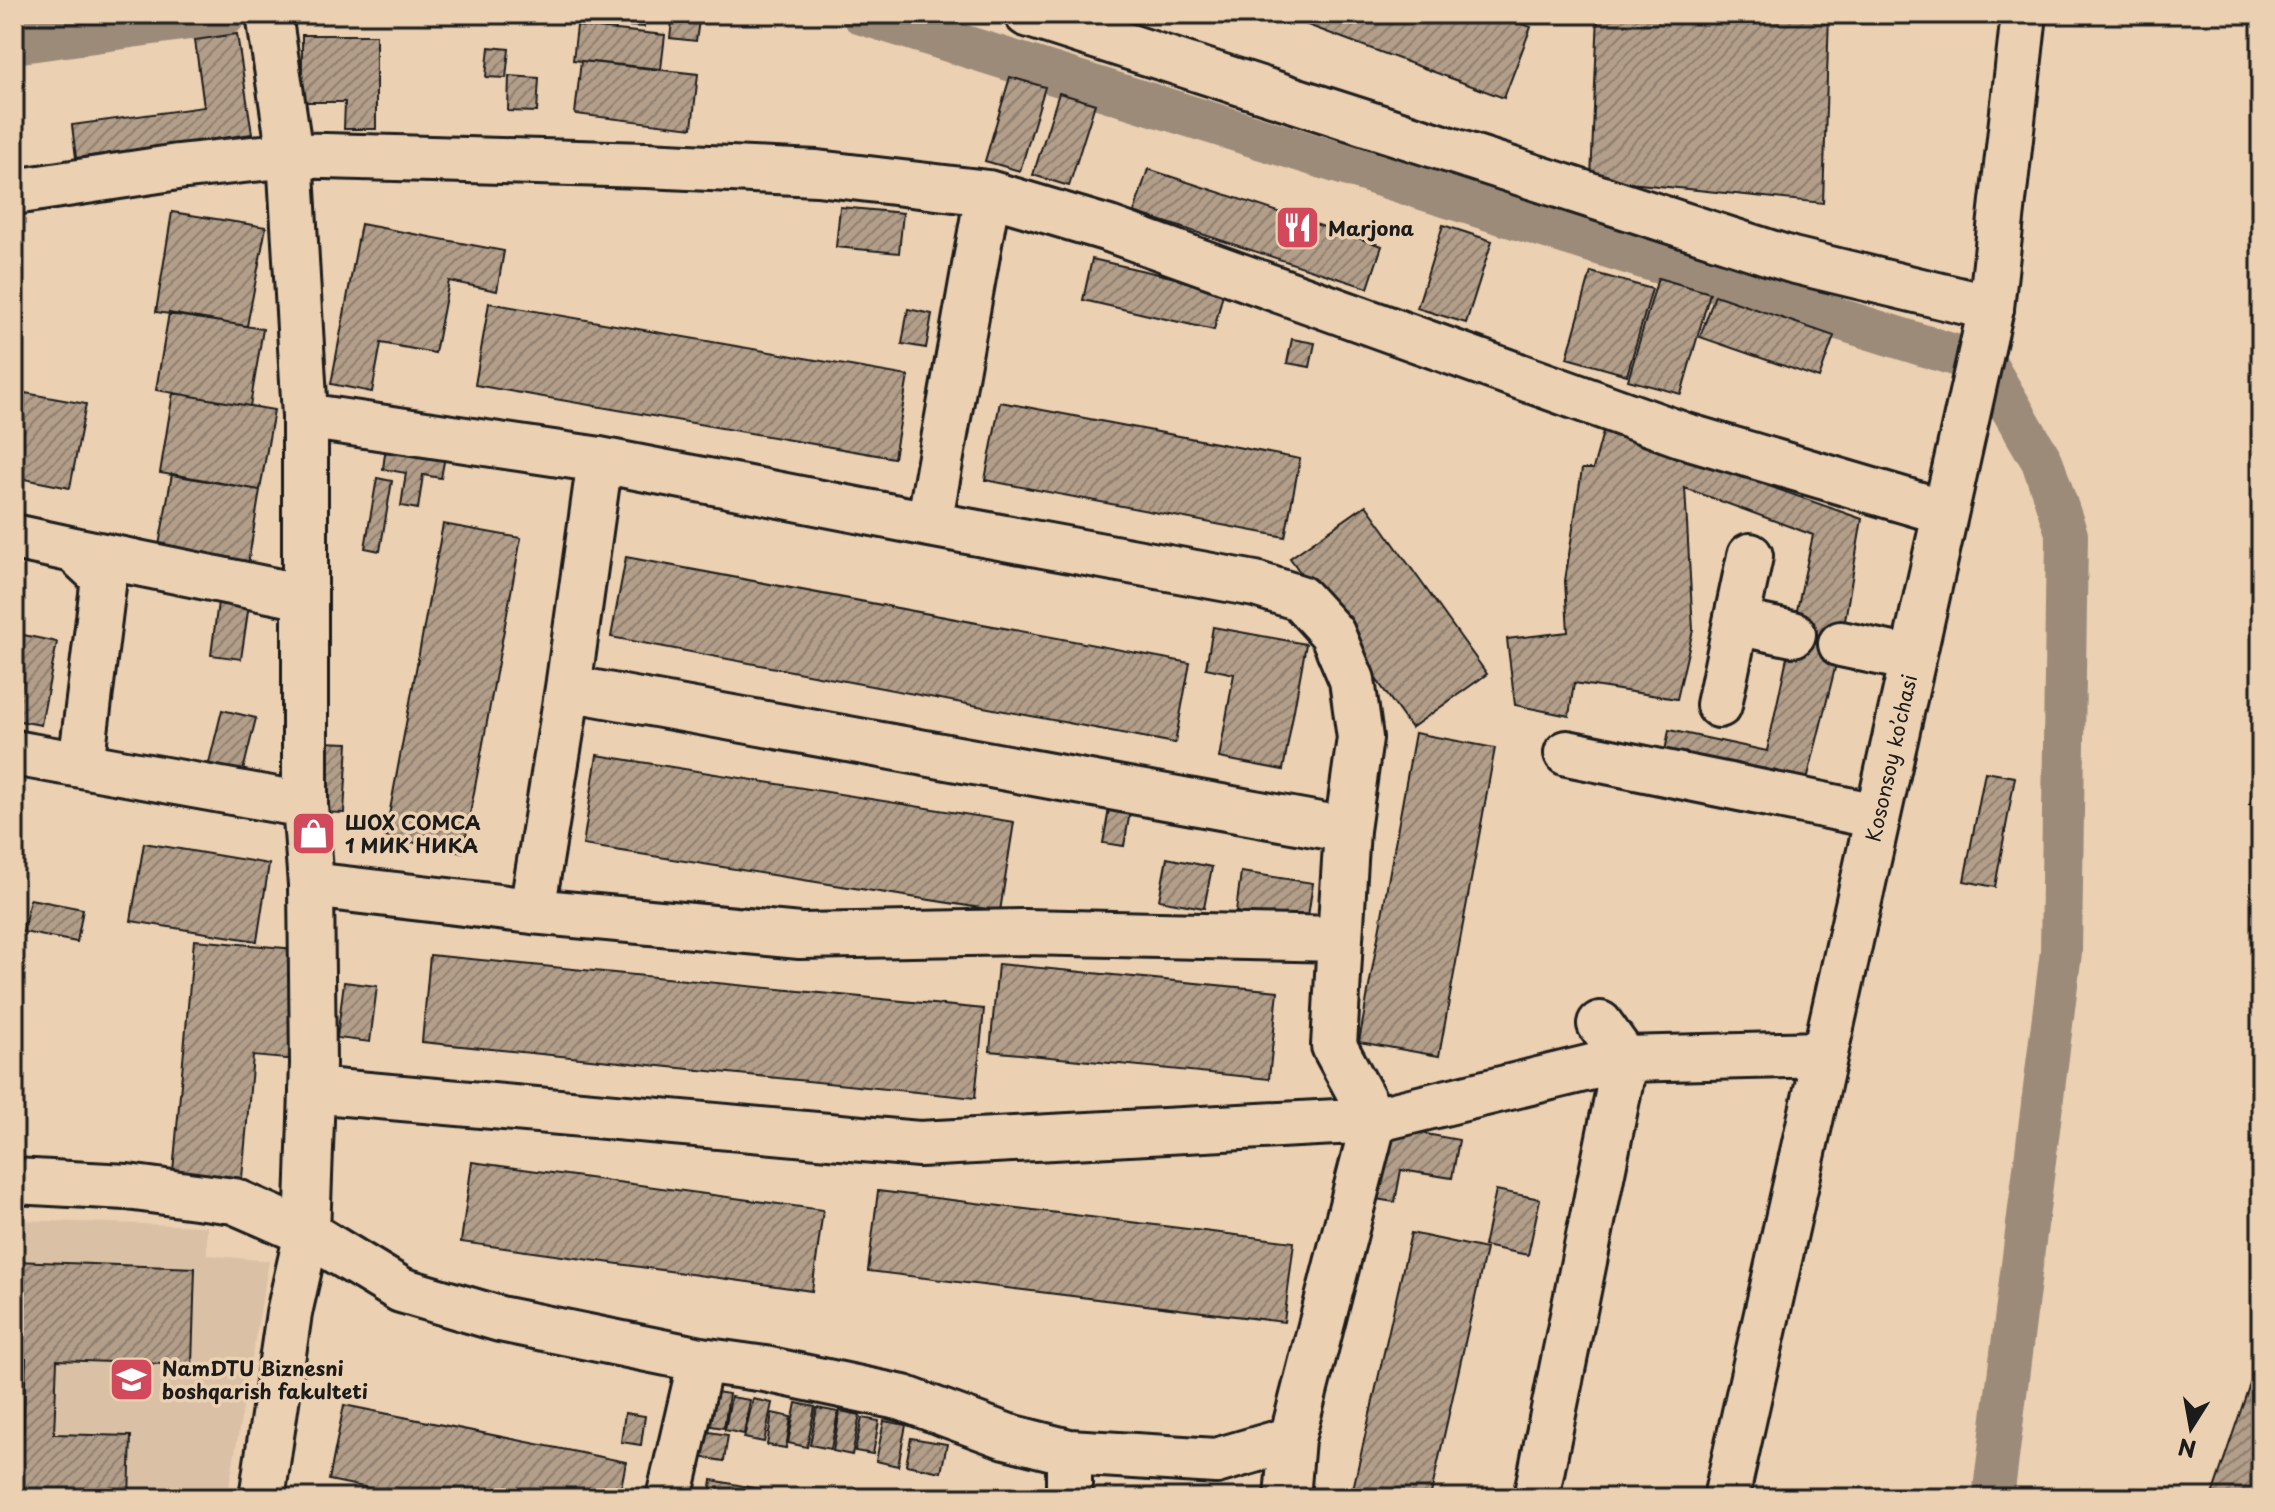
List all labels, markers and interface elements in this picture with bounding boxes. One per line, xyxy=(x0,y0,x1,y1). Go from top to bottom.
restaurant icon: Marjona xyxy=(1273,204,1321,252)
place label: Marjona xyxy=(1328,213,1415,243)
street label: Kosonsoy ko’chasi xyxy=(1858,671,1924,845)
place label: ШОХ СОМСА 1 МИК НИКА xyxy=(345,807,481,860)
shop icon: ШОХ СОМСА 1 МИК НИКА xyxy=(290,810,338,858)
place label: NamDTU Biznesni boshqarish fakulteti xyxy=(162,1353,368,1406)
school or university icon: NamDTU Biznesni boshqarish fakulteti xyxy=(107,1355,155,1403)
north arrow xyxy=(2151,1388,2231,1468)
text: N xyxy=(2175,1431,2199,1467)

